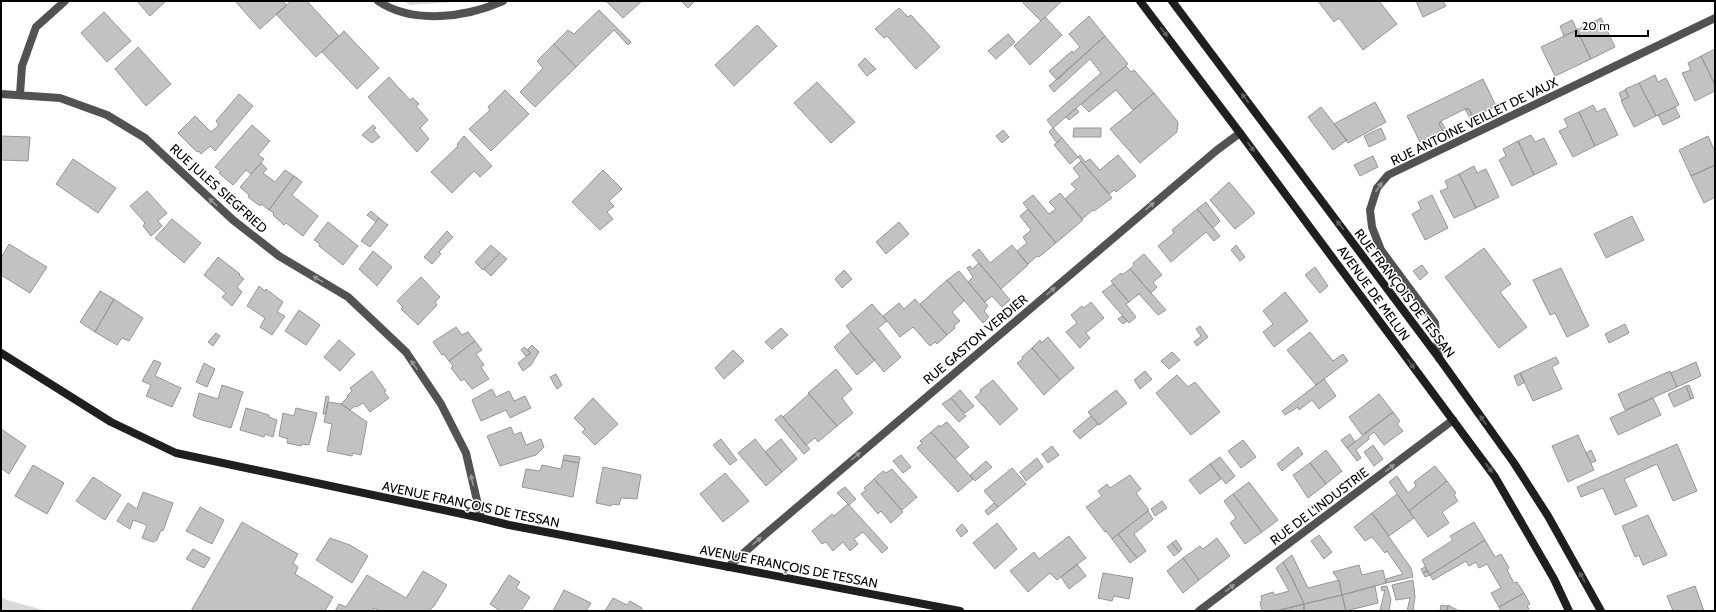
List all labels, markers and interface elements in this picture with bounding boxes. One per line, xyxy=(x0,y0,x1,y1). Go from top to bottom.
scale bar xyxy=(1576,12,1648,38)
text: 20 m xyxy=(1582,18,1610,33)
one-way arrow xyxy=(1160,27,1168,37)
street label: RUE ANTOINE VEILLET DE VAUX xyxy=(1388,73,1560,169)
one-way arrow xyxy=(1241,93,1249,104)
street label: RUE JULES SIEGFRIED xyxy=(167,140,271,236)
one-way arrow xyxy=(1247,141,1255,152)
one-way arrow xyxy=(1375,182,1383,193)
one-way arrow xyxy=(208,198,219,207)
one-way arrow xyxy=(1145,202,1156,211)
one-way arrow xyxy=(1336,220,1344,230)
street label: RUE FRANÇOIS DE TESSAN xyxy=(1351,226,1459,360)
street label: AVENUE DE MELUN xyxy=(1334,242,1414,344)
one-way arrow xyxy=(312,276,324,283)
one-way arrow xyxy=(1046,286,1057,295)
street label: RUE GASTON VERDIER xyxy=(920,291,1031,387)
one-way arrow xyxy=(410,359,418,370)
one-way arrow xyxy=(1407,359,1415,369)
one-way arrow xyxy=(1479,414,1487,425)
one-way arrow xyxy=(851,452,862,461)
one-way arrow xyxy=(1385,463,1396,472)
one-way arrow xyxy=(1484,463,1493,474)
street label: RUE DE L'INDUSTRIE xyxy=(1267,464,1371,548)
one-way arrow xyxy=(469,474,475,486)
street label: AVENUE FRANÇOIS DE TESSAN xyxy=(381,477,561,531)
one-way arrow xyxy=(752,536,763,545)
street label: AVENUE FRANÇOIS DE TESSAN xyxy=(699,541,879,591)
one-way arrow xyxy=(1579,571,1586,583)
one-way arrow xyxy=(1225,583,1236,592)

